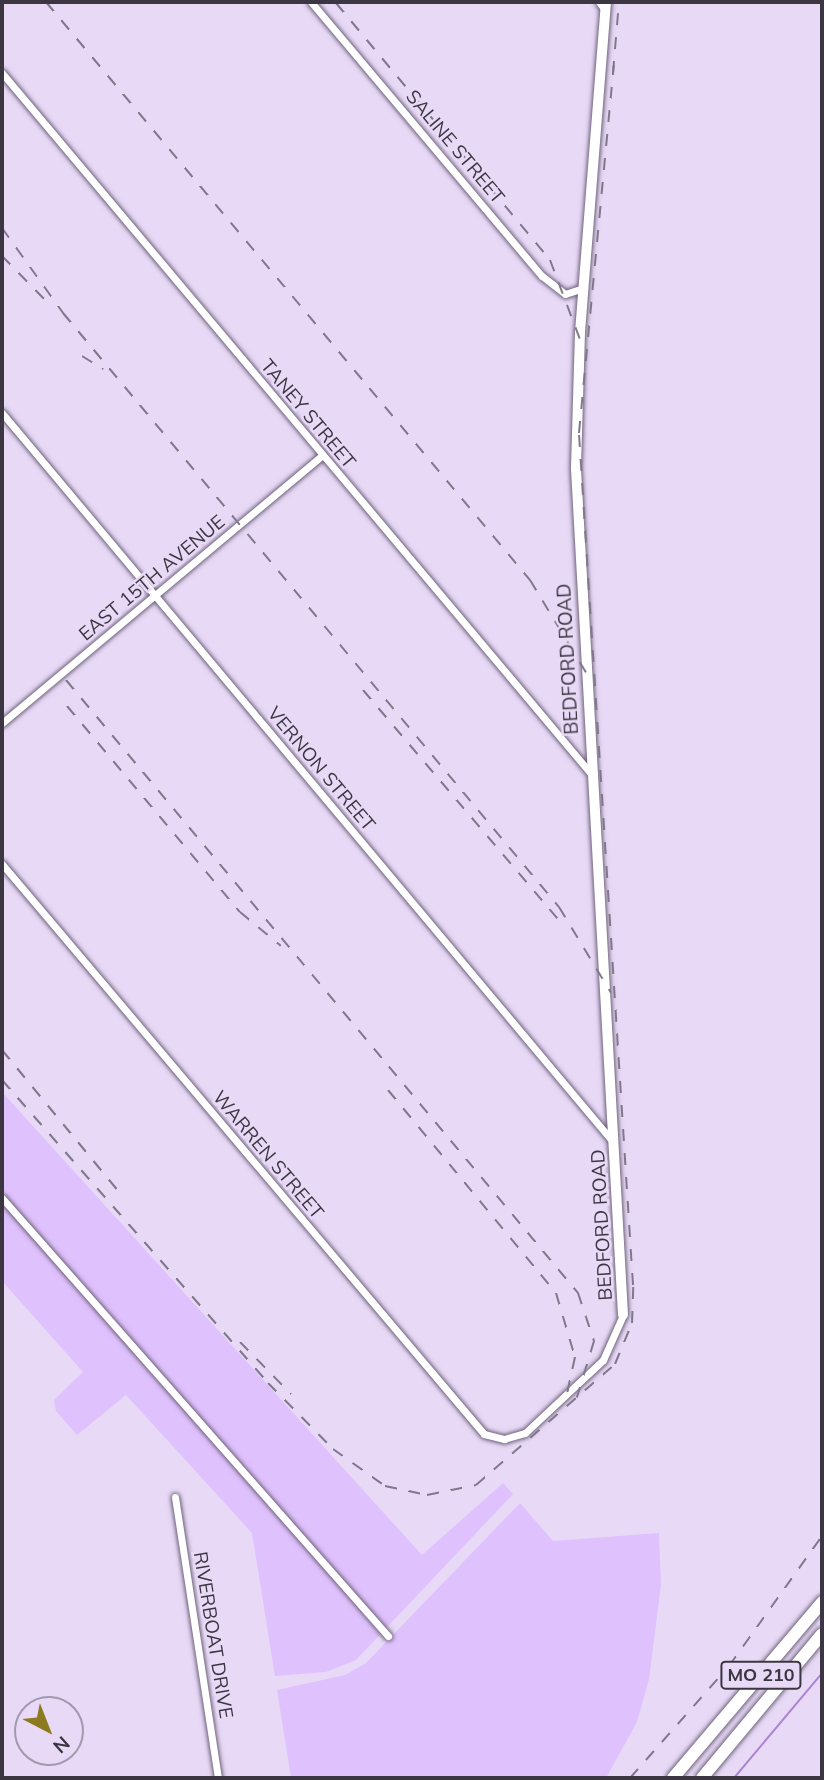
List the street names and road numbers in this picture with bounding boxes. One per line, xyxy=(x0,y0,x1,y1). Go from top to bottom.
street label: SALINE STREET xyxy=(401,86,509,208)
street label: TANEY STREET xyxy=(256,355,360,473)
street label: EAST 15TH AVENUE xyxy=(75,510,229,646)
street label: BEDFORD ROAD xyxy=(553,583,583,735)
street label: VERNON STREET xyxy=(262,702,380,836)
street label: WARREN STREET xyxy=(208,1086,328,1224)
street label: BEDFORD ROAD xyxy=(587,1149,617,1301)
street label: RIVERBOAT DRIVE xyxy=(189,1550,237,1720)
road number: MO 210 xyxy=(719,1660,803,1690)

